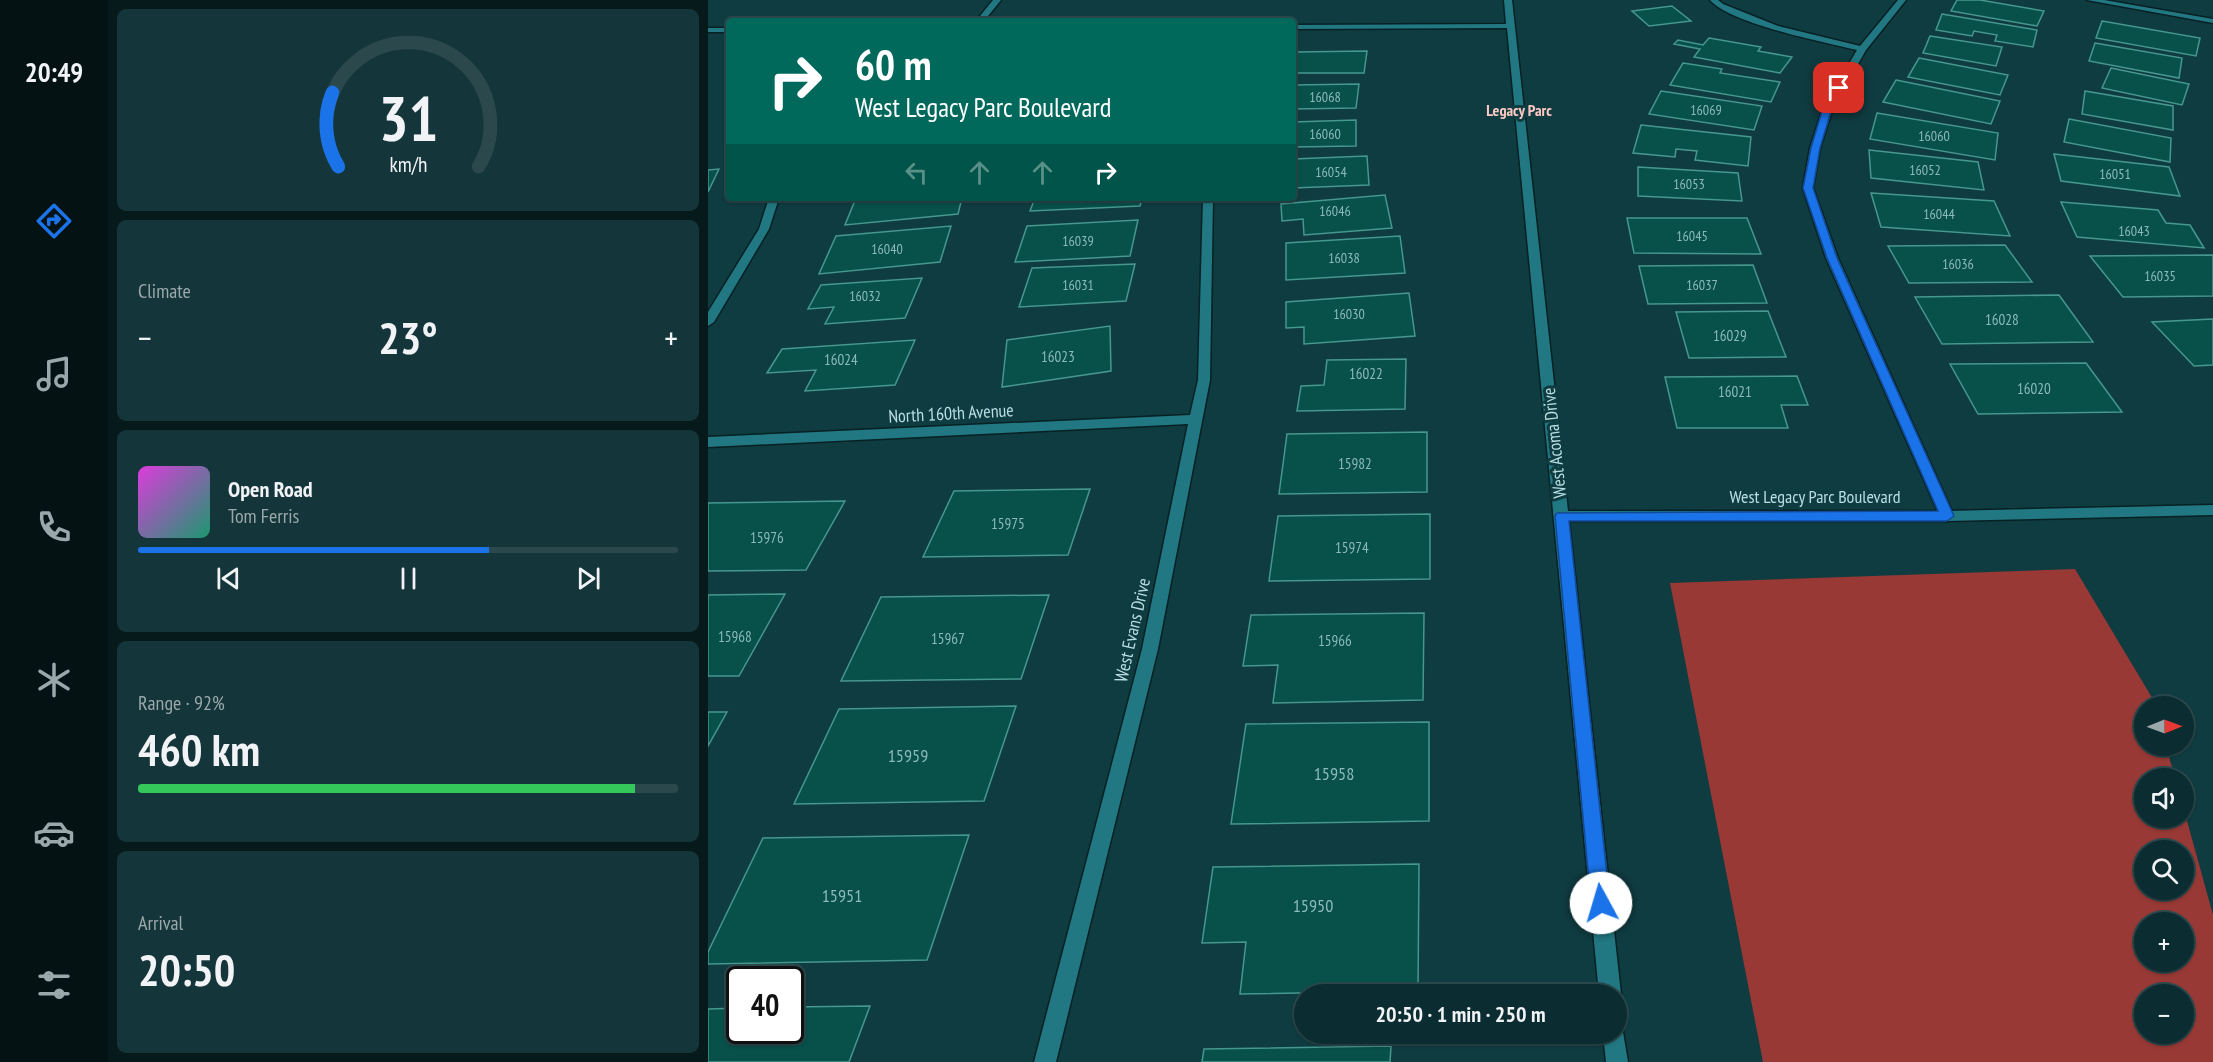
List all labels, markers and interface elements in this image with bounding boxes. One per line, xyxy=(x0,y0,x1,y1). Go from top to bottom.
text: 60 m xyxy=(855,37,932,92)
icon: right xyxy=(756,42,834,120)
text: 20:49 xyxy=(25,55,83,89)
pin xyxy=(1813,62,1864,113)
icon: arrive xyxy=(1822,71,1855,104)
text: 31 xyxy=(378,77,438,158)
house number: 16068 xyxy=(1309,88,1341,106)
text: West Legacy Parc Boulevard xyxy=(855,90,1111,124)
district label: Legacy Parc xyxy=(1486,100,1552,120)
house number: 16069 xyxy=(1690,101,1722,119)
house number: 16060 xyxy=(1309,125,1341,143)
house number: 16060 xyxy=(1918,127,1950,145)
text: km/h xyxy=(389,150,427,178)
icon: left xyxy=(900,156,933,189)
icon: ahead xyxy=(963,156,996,189)
icon: ahead xyxy=(1026,156,1059,189)
icon: right xyxy=(1089,156,1122,189)
house number: 16052 xyxy=(1909,161,1941,179)
house number: 16054 xyxy=(1315,163,1347,181)
house number: 16051 xyxy=(2099,165,2131,183)
house number: 16053 xyxy=(1673,175,1705,193)
icon: directions xyxy=(33,200,75,242)
house number: 16046 xyxy=(1319,202,1351,220)
house number: 16044 xyxy=(1923,205,1955,223)
house number: 16043 xyxy=(2118,222,2150,240)
house number: 16045 xyxy=(1676,227,1708,245)
house number: 16039 xyxy=(1062,232,1094,250)
house number: 16040 xyxy=(871,240,903,258)
house number: 16038 xyxy=(1328,249,1360,267)
house number: 16036 xyxy=(1942,255,1974,273)
house number: 16035 xyxy=(2144,267,2176,285)
house number: 16031 xyxy=(1062,276,1094,294)
house number: 16037 xyxy=(1686,276,1718,294)
text: Climate xyxy=(138,278,191,304)
house number: 16032 xyxy=(849,287,881,305)
house number: 16030 xyxy=(1333,305,1365,323)
text: 23° xyxy=(378,308,438,366)
house number: 16028 xyxy=(1985,310,2019,329)
text: − xyxy=(138,316,152,359)
text: + xyxy=(664,316,678,359)
house number: 16029 xyxy=(1713,326,1747,345)
house number: 16023 xyxy=(1041,347,1075,366)
house number: 16024 xyxy=(824,350,858,369)
icon: music xyxy=(33,353,75,395)
house number: 16022 xyxy=(1349,364,1383,383)
house number: 16020 xyxy=(2017,379,2051,398)
house number: 16021 xyxy=(1718,382,1752,401)
street label: West Acoma Drive xyxy=(1537,387,1571,499)
street label: North 160th Avenue xyxy=(888,398,1014,428)
house number: 15982 xyxy=(1338,454,1372,473)
text: Open Road xyxy=(228,475,313,503)
street label: West Legacy Parc Boulevard xyxy=(1730,485,1900,508)
text: Tom Ferris xyxy=(228,503,299,529)
icon: phone xyxy=(33,506,75,548)
house number: 15975 xyxy=(991,514,1025,533)
house number: 15976 xyxy=(750,528,784,547)
house number: 15974 xyxy=(1335,538,1369,557)
icon: previous xyxy=(212,562,245,595)
icon: pause xyxy=(392,562,425,595)
icon: next xyxy=(572,562,605,595)
street label: West Evans Drive xyxy=(1109,576,1155,684)
house number: 15968 xyxy=(718,627,752,646)
house number: 15967 xyxy=(931,629,965,648)
house number: 15966 xyxy=(1318,631,1352,650)
icon: climate xyxy=(33,659,75,701)
text: Range · 92% xyxy=(138,690,225,716)
north arrow xyxy=(2134,696,2194,756)
map controls xyxy=(2134,696,2194,1044)
text: 460 km xyxy=(138,720,260,778)
house number: 15959 xyxy=(888,744,928,767)
house number: 15958 xyxy=(1314,762,1354,785)
button: sound xyxy=(2134,768,2194,828)
icon: car xyxy=(33,812,75,854)
button: search xyxy=(2134,840,2194,900)
position arrow xyxy=(1569,871,1633,935)
house number: 15951 xyxy=(822,884,862,907)
house number: 15950 xyxy=(1293,894,1333,917)
text: Arrival xyxy=(138,910,183,936)
button: + xyxy=(2134,912,2194,972)
text: 20:50 xyxy=(138,940,235,998)
icon: filters xyxy=(33,964,75,1006)
speed limit sign: 40 xyxy=(726,966,804,1044)
button: − xyxy=(2134,984,2194,1044)
text: 20:50 · 1 min · 250 m xyxy=(1375,1000,1546,1028)

